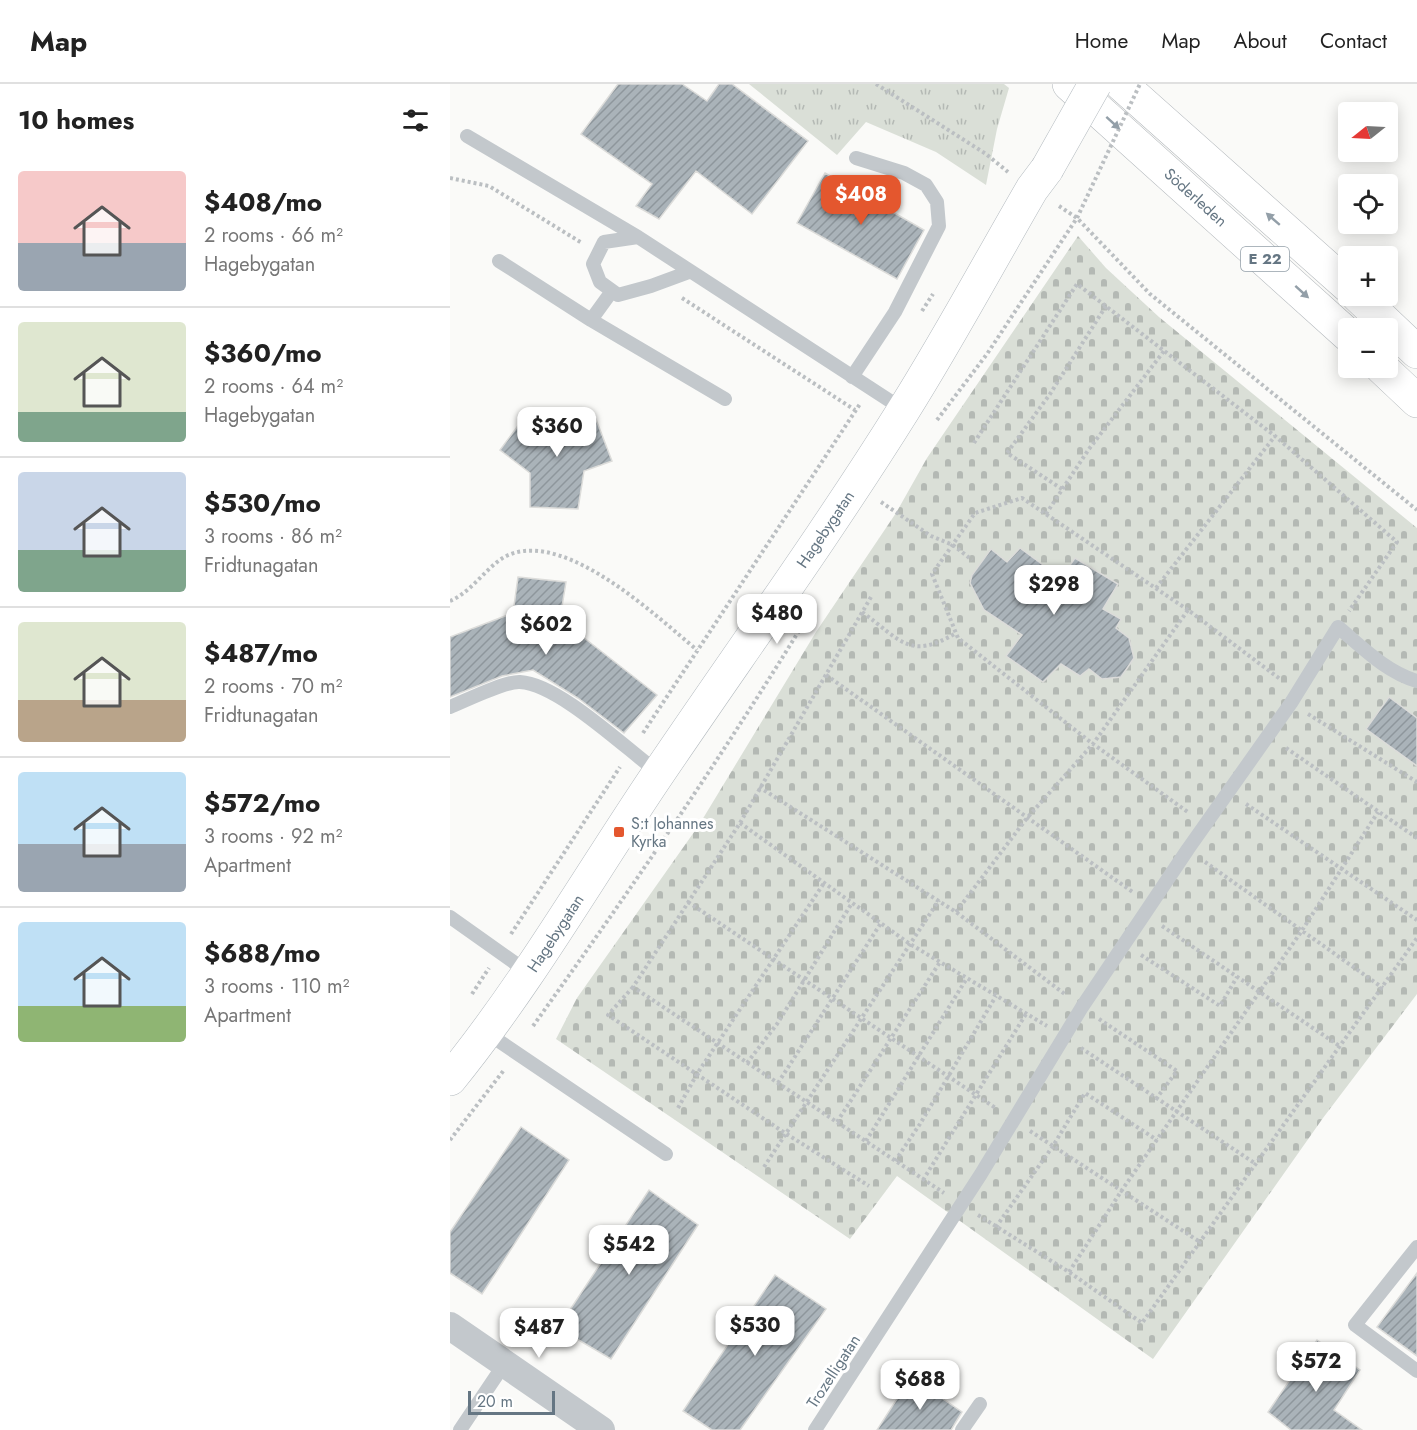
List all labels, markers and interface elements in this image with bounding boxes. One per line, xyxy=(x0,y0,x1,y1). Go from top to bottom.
text: Map xyxy=(30,21,87,62)
text: Home xyxy=(1075,26,1128,56)
text: Map xyxy=(1161,26,1201,56)
text: About xyxy=(1234,26,1287,56)
text: Contact xyxy=(1320,26,1387,56)
text: 10 homes xyxy=(18,101,134,139)
north arrow xyxy=(1338,102,1398,162)
map controls xyxy=(1338,102,1398,378)
icon: filters xyxy=(399,104,432,137)
one-way arrow xyxy=(1105,116,1120,129)
street label: Söderleden xyxy=(1159,163,1232,232)
button: locate xyxy=(1338,174,1398,234)
pin: $408 xyxy=(825,175,897,226)
text: $408 xyxy=(835,180,887,209)
text: $408/mo xyxy=(204,183,322,221)
icon: home xyxy=(66,195,138,267)
one-way arrow xyxy=(1266,213,1281,226)
text: 2 rooms · 66 m² xyxy=(204,221,343,250)
button: + xyxy=(1338,246,1398,306)
road number: E 22 xyxy=(1241,247,1289,271)
text: Hagebygatan xyxy=(204,250,315,279)
one-way arrow xyxy=(1295,285,1310,299)
button: − xyxy=(1338,318,1398,378)
text: $360/mo xyxy=(204,334,322,372)
icon: home xyxy=(66,346,138,418)
text: 2 rooms · 64 m² xyxy=(204,372,343,401)
text: Hagebygatan xyxy=(204,401,315,430)
pin: $360 xyxy=(521,407,593,458)
text: $360 xyxy=(531,412,583,441)
text: $530/mo xyxy=(204,484,321,522)
street label: Hagebygatan xyxy=(791,486,860,573)
icon: home xyxy=(66,496,138,568)
text: 3 rooms · 86 m² xyxy=(204,522,342,551)
text: Fridtunagatan xyxy=(204,551,318,580)
pin: $298 xyxy=(1018,565,1090,616)
text: $298 xyxy=(1028,570,1080,599)
pin: $480 xyxy=(741,594,813,645)
text: $480 xyxy=(751,599,803,628)
pin: $602 xyxy=(510,605,582,656)
text: $602 xyxy=(520,610,572,639)
text: $487/mo xyxy=(204,634,318,672)
icon: home xyxy=(66,646,138,718)
text: 2 rooms · 70 m² xyxy=(204,672,342,701)
text: Fridtunagatan xyxy=(204,701,318,730)
text: $572/mo xyxy=(204,784,320,822)
icon: home xyxy=(66,796,138,868)
place label: S:t Johannes Kyrka xyxy=(631,812,713,853)
text: 3 rooms · 92 m² xyxy=(204,822,342,851)
marker: S:t Johannes Kyrka xyxy=(612,825,626,839)
text: Apartment xyxy=(204,851,291,880)
street label: Hagebygatan xyxy=(522,890,589,977)
text: $688/mo xyxy=(204,934,320,972)
icon: home xyxy=(66,946,138,1018)
text: 3 rooms · 110 m² xyxy=(204,972,350,1001)
text: Apartment xyxy=(204,1001,291,1030)
pin: $542 xyxy=(593,1225,665,1276)
text: $542 xyxy=(603,1230,655,1259)
pin: $530 xyxy=(719,1306,791,1357)
pin: $487 xyxy=(503,1308,575,1359)
text: $530 xyxy=(730,1311,781,1340)
text: $487 xyxy=(514,1313,564,1342)
street label: Trozelligatan xyxy=(801,1330,866,1413)
pin: $572 xyxy=(1280,1342,1352,1393)
text: $572 xyxy=(1291,1347,1341,1376)
pin: $688 xyxy=(884,1360,956,1411)
text: $688 xyxy=(895,1365,945,1394)
scale bar xyxy=(468,1388,555,1416)
text: 20 m xyxy=(477,1390,513,1413)

